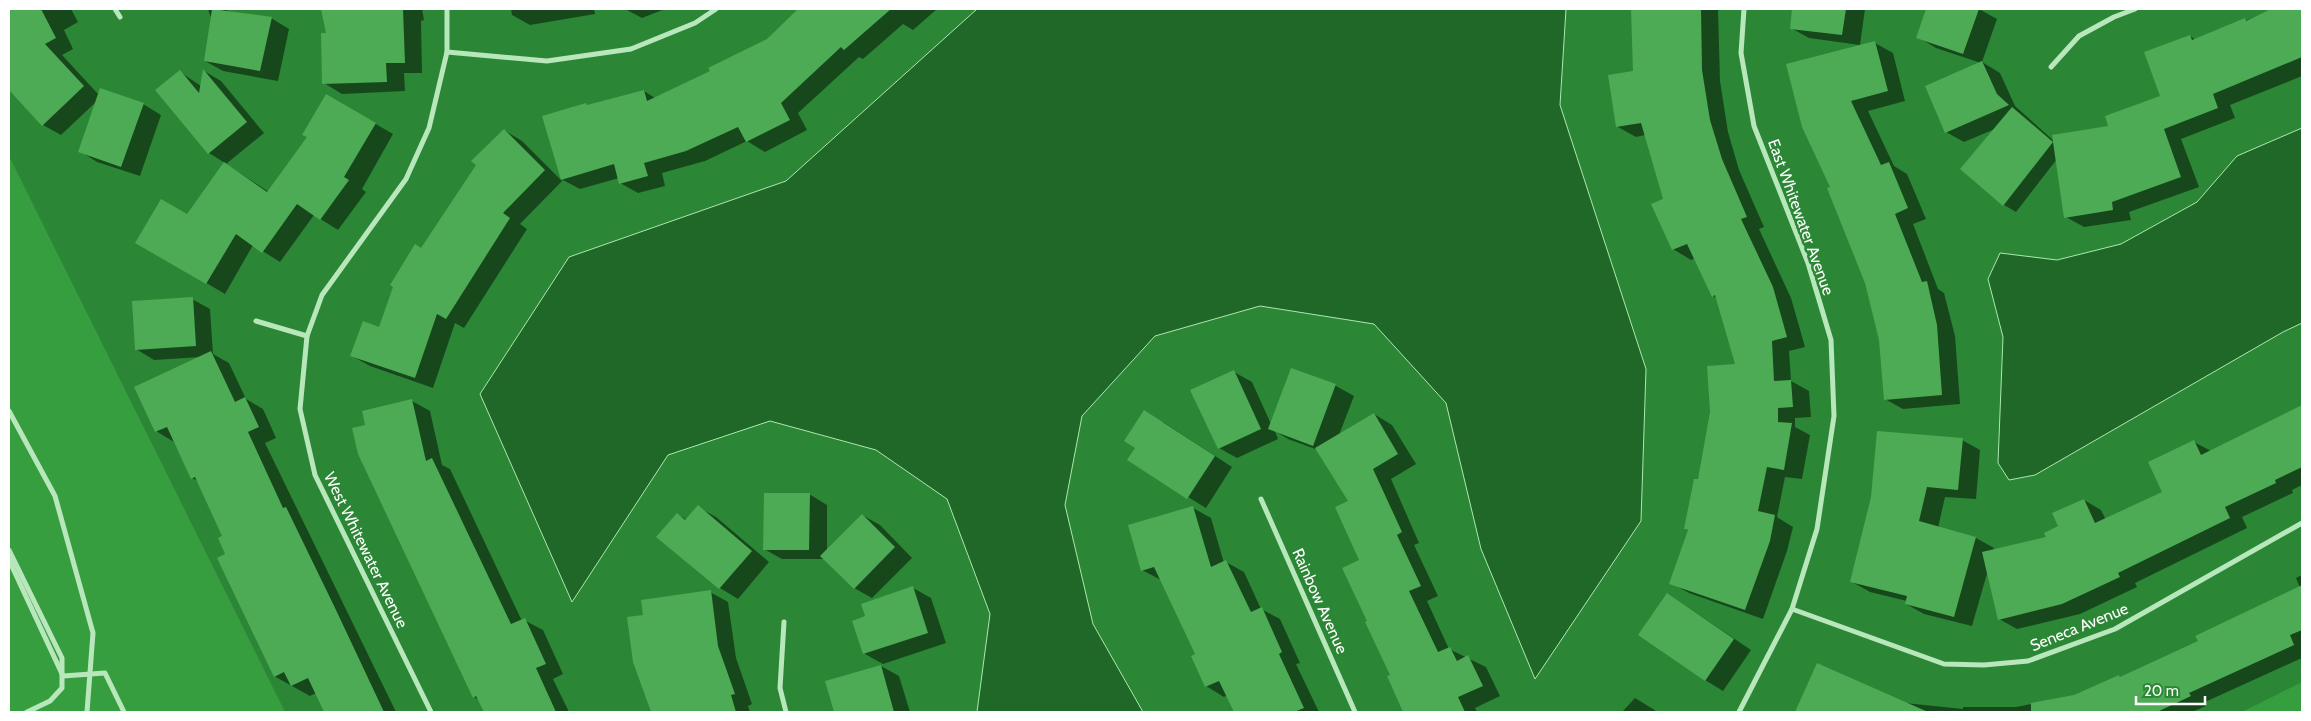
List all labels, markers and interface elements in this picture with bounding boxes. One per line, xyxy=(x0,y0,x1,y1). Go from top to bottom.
street label: East Whitewater Avenue xyxy=(1764,136,1838,298)
street label: West Whitewater Avenue xyxy=(320,469,412,631)
street label: Rainbow Avenue xyxy=(1288,545,1352,657)
street label: Seneca Avenue xyxy=(2027,599,2131,655)
scale bar xyxy=(2136,674,2205,706)
text: 20 m xyxy=(2144,682,2179,700)

